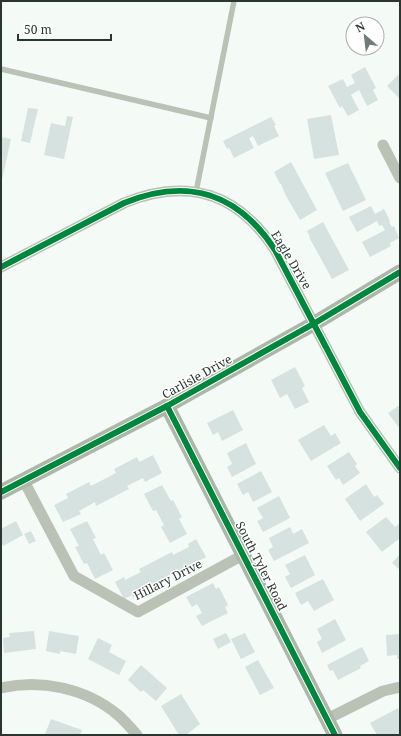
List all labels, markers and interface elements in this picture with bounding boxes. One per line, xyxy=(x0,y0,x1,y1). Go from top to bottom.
scale bar xyxy=(18,16,111,42)
north arrow xyxy=(345,16,385,56)
text: N xyxy=(353,18,368,35)
text: 50 m xyxy=(24,21,52,38)
street label: Eagle Drive xyxy=(267,227,316,292)
street label: Carlisle Drive xyxy=(159,350,235,403)
street label: South Tyler Road xyxy=(232,518,292,614)
street label: Hillary Drive xyxy=(131,555,205,604)

